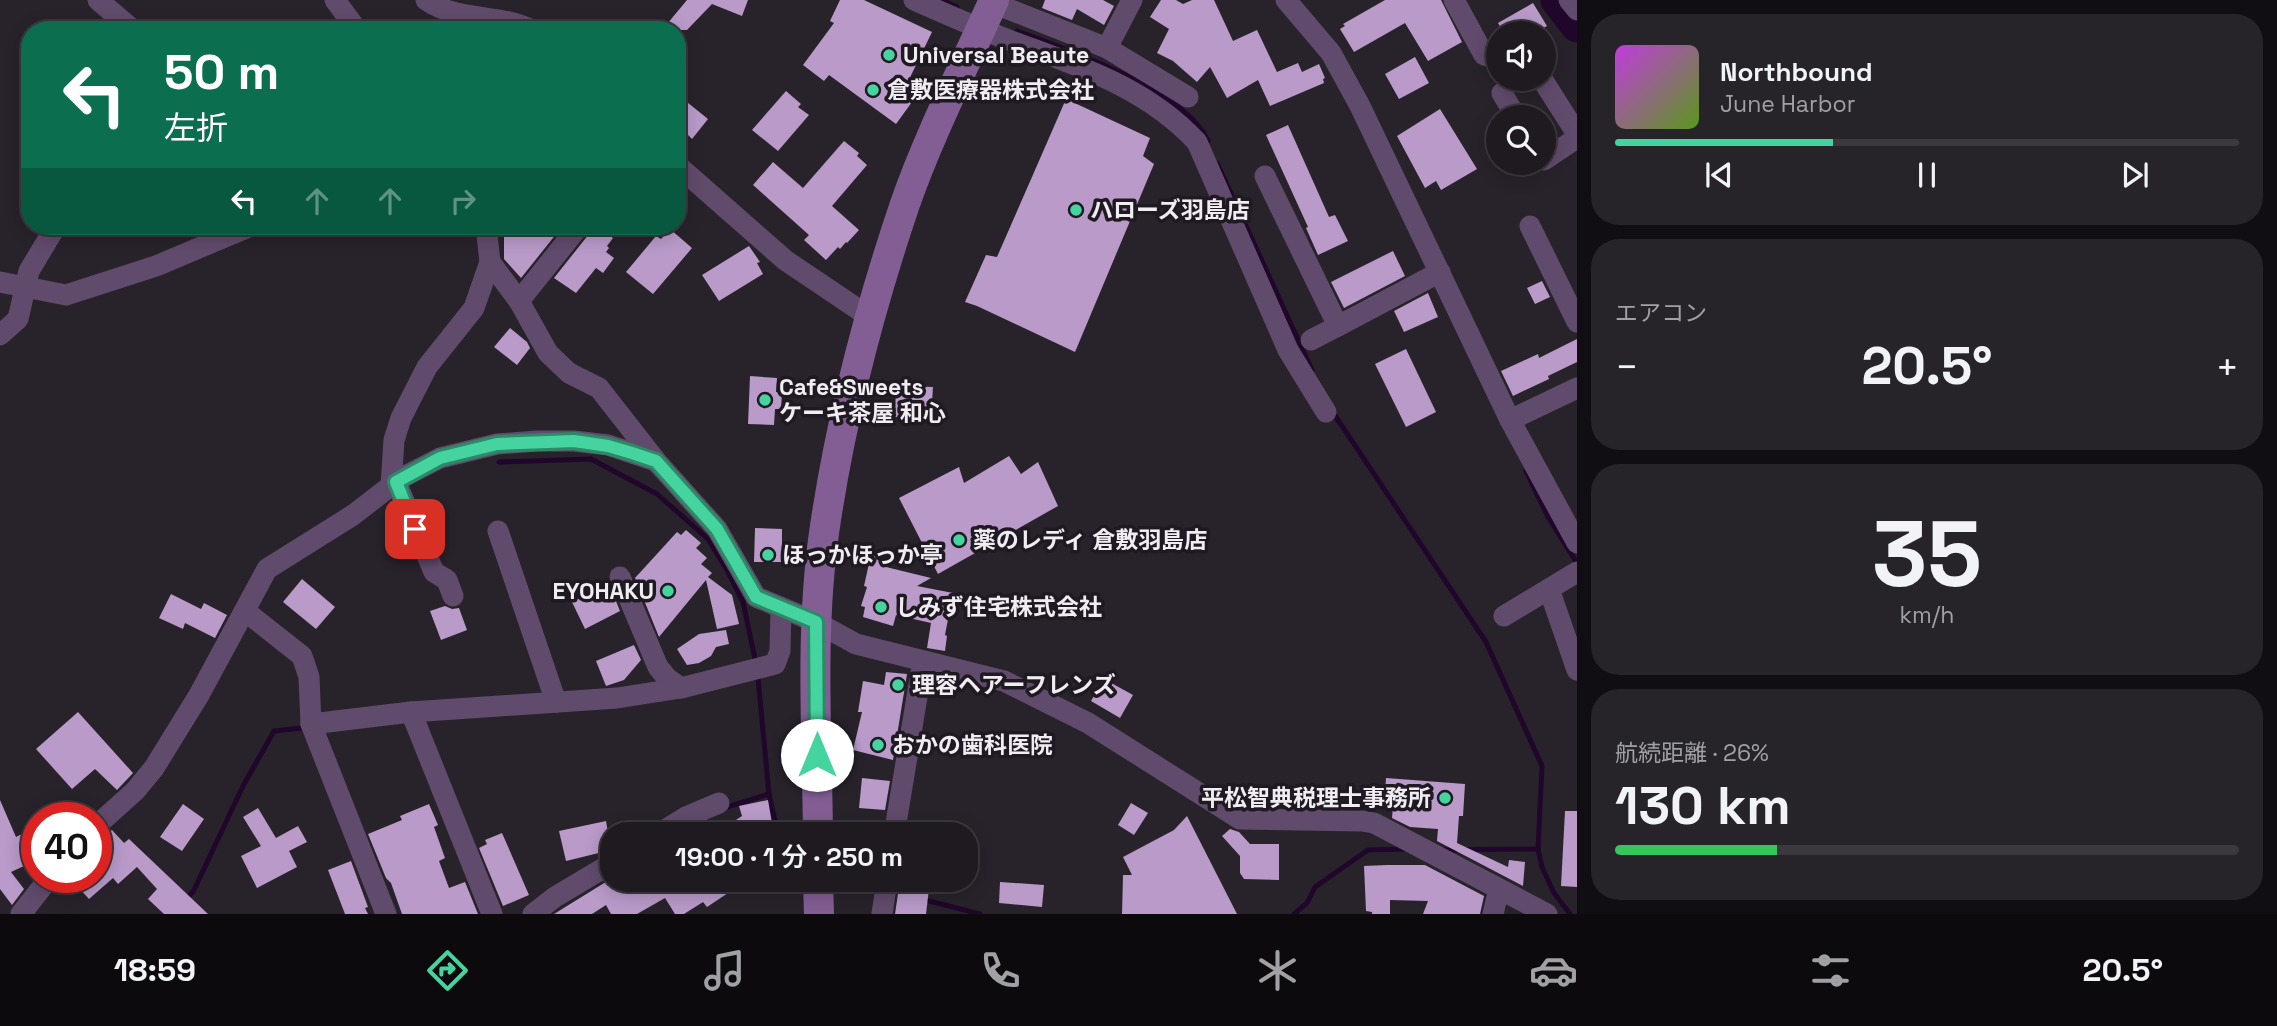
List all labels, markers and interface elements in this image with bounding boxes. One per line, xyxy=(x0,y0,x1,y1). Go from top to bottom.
map controls xyxy=(1486,21,1556,175)
button: sound xyxy=(1486,21,1556,91)
place label: Universal Beaute xyxy=(903,40,1089,70)
text: 50 m xyxy=(164,41,279,103)
marker: Universal Beaute xyxy=(881,47,897,63)
icon: left xyxy=(49,49,140,140)
text: Northbound xyxy=(1720,55,1873,89)
place label: 倉敷医療器株式会社 xyxy=(887,75,1094,105)
marker: 倉敷医療器株式会社 xyxy=(865,82,881,98)
text: June Harbor xyxy=(1720,89,1855,119)
button: search xyxy=(1486,105,1556,175)
text: 左折 xyxy=(164,108,228,148)
icon: previous xyxy=(1700,156,1738,194)
icon: pause xyxy=(1908,156,1946,194)
icon: next xyxy=(2116,156,2154,194)
icon: left xyxy=(225,182,263,220)
icon: ahead xyxy=(298,182,336,220)
icon: ahead xyxy=(371,182,409,220)
icon: right xyxy=(444,182,482,220)
place label: ハローズ羽島店 xyxy=(1090,195,1250,225)
marker: ハローズ羽島店 xyxy=(1068,202,1084,218)
text: エアコン xyxy=(1615,298,1707,328)
text: 20.5° xyxy=(1861,333,1993,399)
text: − xyxy=(1615,343,1639,391)
text: + xyxy=(2215,343,2239,391)
place label: Cafe&Sweets ケーキ茶屋 和心 xyxy=(779,372,946,428)
marker: Cafe&Sweets ケーキ茶屋 和心 xyxy=(757,392,773,408)
text: 35 xyxy=(1872,496,1982,613)
pin xyxy=(385,499,445,559)
icon: arrive xyxy=(396,510,434,548)
place label: 薬のレディ 倉敷羽島店 xyxy=(973,525,1207,555)
marker: 薬のレディ 倉敷羽島店 xyxy=(951,532,967,548)
place label: ほっかほっか亭 xyxy=(782,540,943,570)
marker: ほっかほっか亭 xyxy=(760,547,776,563)
place label: EYOHAKU xyxy=(552,576,654,606)
marker: EYOHAKU xyxy=(660,583,676,599)
place label: しみず住宅株式会社 xyxy=(895,592,1102,622)
marker: しみず住宅株式会社 xyxy=(873,599,889,615)
text: km/h xyxy=(1900,600,1954,630)
place label: 理容ヘアーフレンズ xyxy=(912,670,1116,700)
marker: 理容ヘアーフレンズ xyxy=(890,677,906,693)
position arrow xyxy=(780,718,854,792)
place label: おかの歯科医院 xyxy=(892,730,1053,760)
marker: おかの歯科医院 xyxy=(870,737,886,753)
text: 航続距離 · 26% xyxy=(1615,738,1769,768)
text: 130 km xyxy=(1615,773,1791,839)
place label: 平松智典税理士事務所 xyxy=(1201,783,1431,813)
marker: 平松智典税理士事務所 xyxy=(1437,790,1453,806)
speed limit sign: 40 xyxy=(21,802,112,893)
text: 19:00 · 1 分 · 250 m xyxy=(675,840,903,874)
icon: directions xyxy=(423,946,472,995)
icon: music xyxy=(700,946,749,995)
icon: phone xyxy=(976,946,1025,995)
icon: climate xyxy=(1253,946,1302,995)
icon: car xyxy=(1529,946,1578,995)
icon: filters xyxy=(1806,946,1855,995)
text: 18:59 xyxy=(114,950,196,990)
text: 20.5° xyxy=(2082,950,2163,990)

